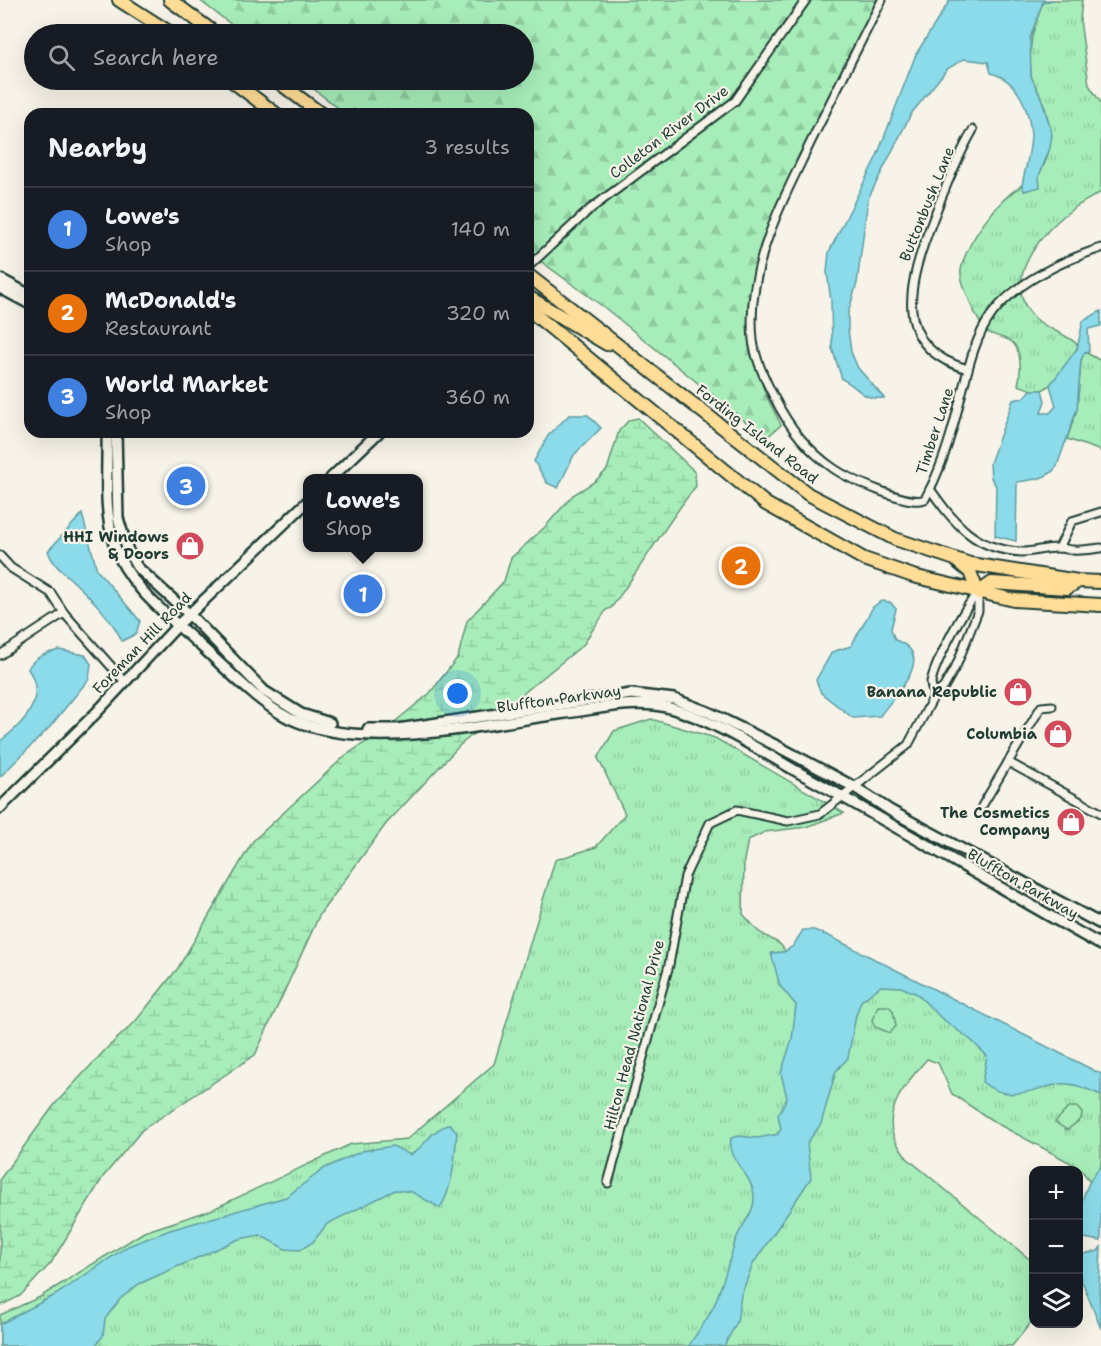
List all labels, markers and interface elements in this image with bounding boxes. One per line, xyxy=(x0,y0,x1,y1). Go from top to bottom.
search box xyxy=(24,24,534,90)
icon: search xyxy=(45,41,78,74)
text: Search here xyxy=(93,43,219,72)
street label: Colleton River Drive xyxy=(606,81,732,183)
text: Nearby xyxy=(48,130,147,165)
text: 3 results xyxy=(424,134,510,160)
street label: Buttonbush Lane xyxy=(895,144,959,264)
text: Lowe's xyxy=(105,202,180,231)
text: 1 xyxy=(63,216,72,242)
text: 140 m xyxy=(451,216,510,242)
text: Shop xyxy=(105,231,152,257)
text: McDonald's xyxy=(105,286,236,315)
text: 2 xyxy=(61,300,75,326)
text: 320 m xyxy=(446,300,510,326)
text: Restaurant xyxy=(105,315,212,341)
text: World Market xyxy=(105,370,268,399)
street label: Fording Island Road xyxy=(692,380,823,488)
text: 3 xyxy=(61,384,75,410)
text: 360 m xyxy=(445,384,510,410)
street label: Timber Lane xyxy=(912,385,958,477)
text: Shop xyxy=(105,399,152,425)
pin: 3 xyxy=(166,464,206,508)
popup xyxy=(303,474,423,552)
text: Lowe's xyxy=(326,486,400,515)
text: Shop xyxy=(326,515,372,541)
place label: HHI Windows & Doors xyxy=(63,527,169,564)
shop icon: HHI Windows & Doors xyxy=(174,530,206,562)
pin: 2 xyxy=(722,544,760,588)
pin: 1 xyxy=(344,572,382,616)
street label: Foreman Hill Road xyxy=(88,587,196,698)
shop icon: Banana Republic xyxy=(1002,676,1034,708)
your location xyxy=(443,679,472,708)
street label: Bluffton Parkway xyxy=(496,680,622,718)
place label: Banana Republic xyxy=(867,682,997,702)
shop icon: Columbia xyxy=(1042,718,1074,750)
place label: Columbia xyxy=(966,724,1038,744)
place label: The Cosmetics Company xyxy=(940,803,1050,840)
shop icon: The Cosmetics Company xyxy=(1055,806,1087,838)
street label: Bluffton Parkway xyxy=(964,844,1082,924)
street label: Hilton Head National Drive xyxy=(599,938,669,1132)
map controls xyxy=(1029,1166,1083,1328)
button: + xyxy=(1029,1166,1083,1220)
button: − xyxy=(1029,1220,1083,1274)
button: layers xyxy=(1029,1274,1083,1328)

